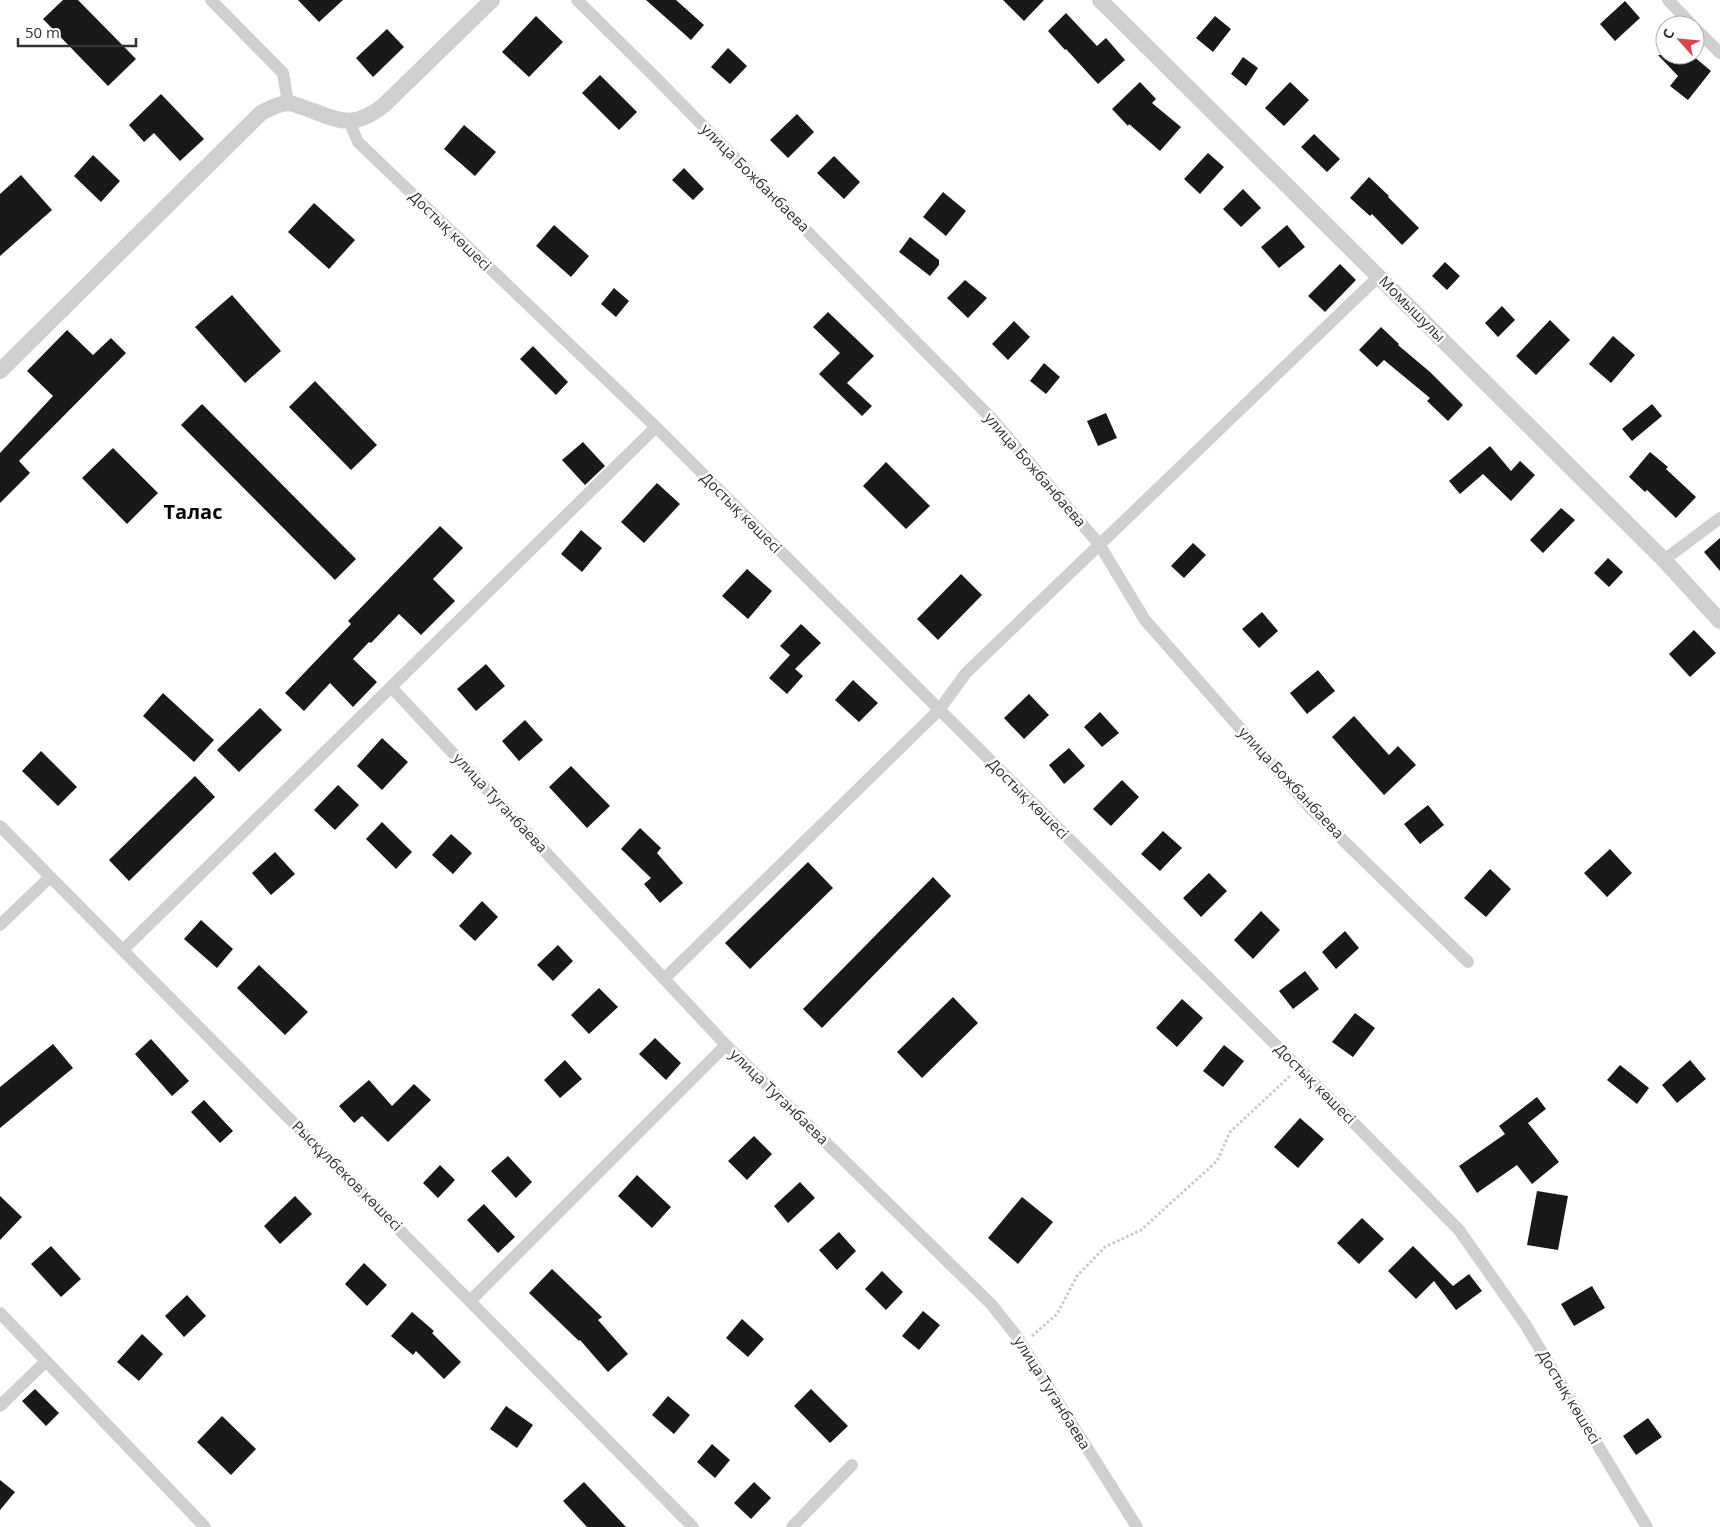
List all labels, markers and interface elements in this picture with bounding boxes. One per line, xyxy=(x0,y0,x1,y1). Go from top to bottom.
scale bar xyxy=(18,15,135,47)
north arrow xyxy=(1655,15,1705,65)
text: 50 m xyxy=(25,22,60,42)
text: С xyxy=(1657,26,1678,42)
street label: улица Божбанбаева xyxy=(697,119,814,236)
street label: Достық көшесі xyxy=(405,186,496,275)
street label: Момышулы xyxy=(1375,271,1450,346)
street label: улица Божбанбаева xyxy=(980,408,1091,531)
street label: Достық көшесі xyxy=(697,468,786,557)
district label: Талас xyxy=(164,498,222,525)
street label: улица Божбанбаева xyxy=(1235,722,1349,842)
street label: улица Туганбаева xyxy=(449,748,552,857)
street label: Достық көшесі xyxy=(984,754,1073,843)
street label: Достық көшесі xyxy=(1271,1039,1360,1128)
street label: улица Туганбаева xyxy=(726,1044,833,1149)
street label: Рысқұлбеков көшесі xyxy=(288,1116,407,1235)
street label: улица Туганбаева xyxy=(1010,1332,1096,1453)
street label: Достық көшесі xyxy=(1534,1346,1606,1447)

